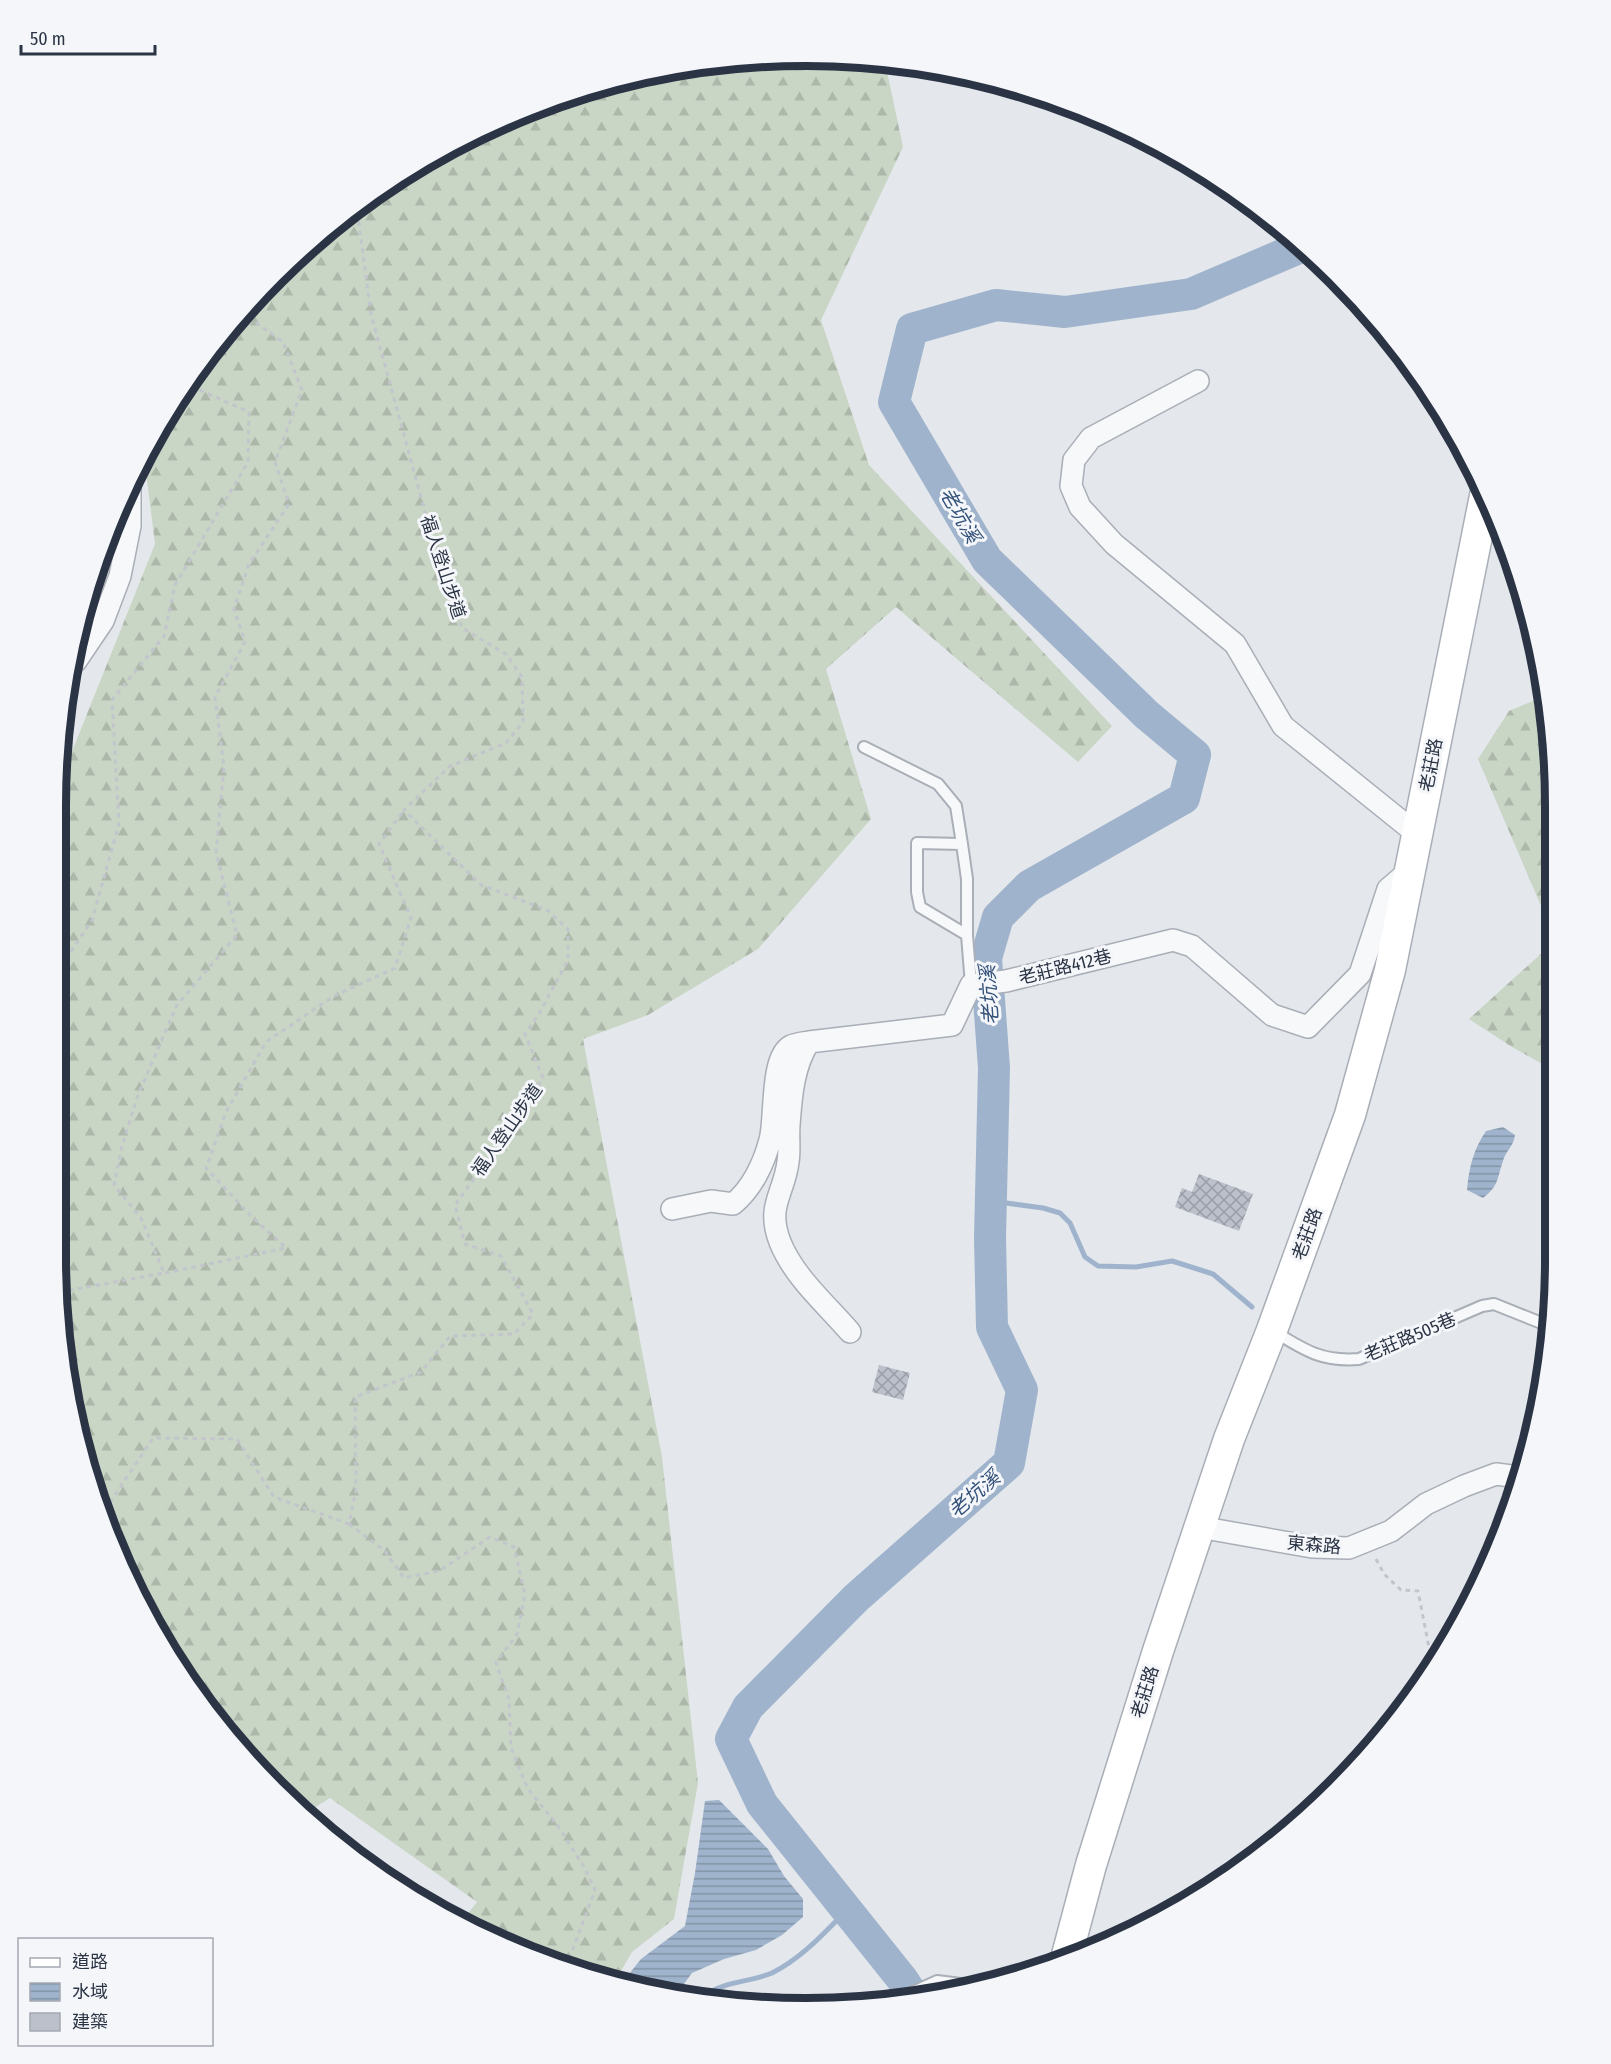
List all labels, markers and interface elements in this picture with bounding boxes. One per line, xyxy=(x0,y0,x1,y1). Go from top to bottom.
scale bar xyxy=(21,18,154,56)
text: 50 m xyxy=(30,28,66,50)
water label: 老坑溪 xyxy=(935,483,987,550)
street label: 福人登山步道 xyxy=(416,512,470,622)
street label: 老莊路 xyxy=(1415,736,1447,794)
street label: 老莊路412巷 xyxy=(1016,945,1114,989)
water label: 老坑溪 xyxy=(975,961,1003,1026)
street label: 福人登山步道 xyxy=(467,1079,547,1181)
street label: 老莊路 xyxy=(1287,1205,1327,1263)
street label: 老莊路505巷 xyxy=(1361,1308,1459,1366)
water label: 老坑溪 xyxy=(943,1463,1007,1523)
street label: 東森路 xyxy=(1286,1532,1342,1558)
street label: 老莊路 xyxy=(1127,1663,1163,1721)
legend xyxy=(18,1938,213,2046)
text: 道路 xyxy=(72,1951,108,1973)
text: 水域 xyxy=(72,1981,108,2003)
text: 建築 xyxy=(72,2011,108,2033)

